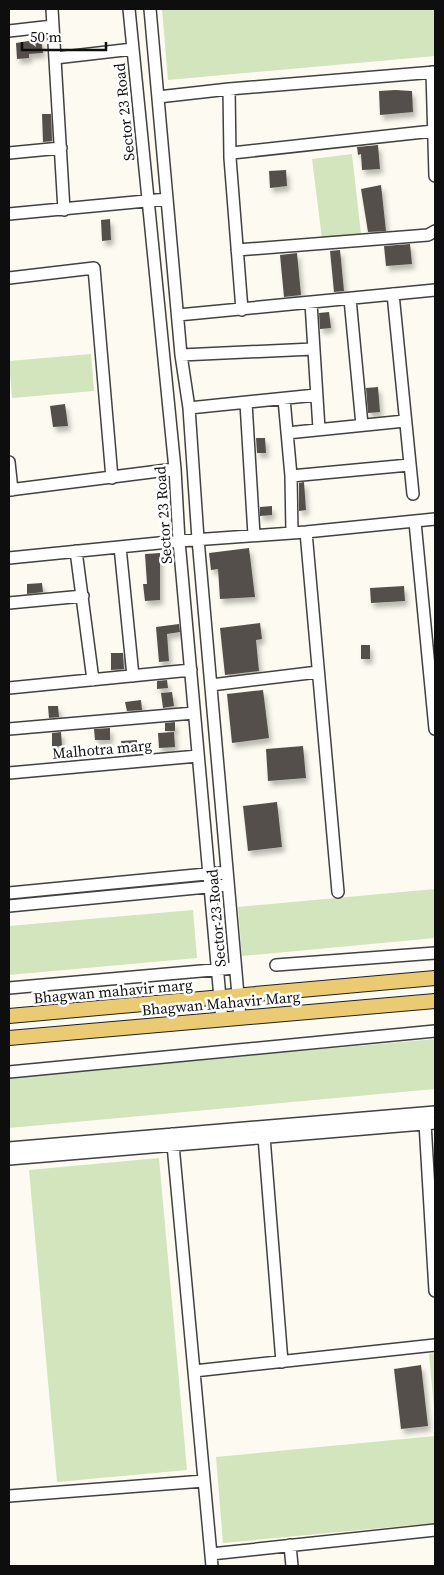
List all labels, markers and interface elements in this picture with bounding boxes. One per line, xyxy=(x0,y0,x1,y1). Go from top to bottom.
scale bar xyxy=(22,20,106,52)
text: 50 m xyxy=(30,26,62,47)
street label: Sector 23 Road xyxy=(108,62,140,162)
street label: Sector 23 Road xyxy=(149,465,177,565)
street label: Malhotra marg xyxy=(51,734,153,764)
street label: Sector 23 Road xyxy=(201,868,231,968)
street label: Bhagwan mahavir marg xyxy=(33,974,194,1008)
street label: Bhagwan Mahavir Marg xyxy=(141,986,301,1020)

